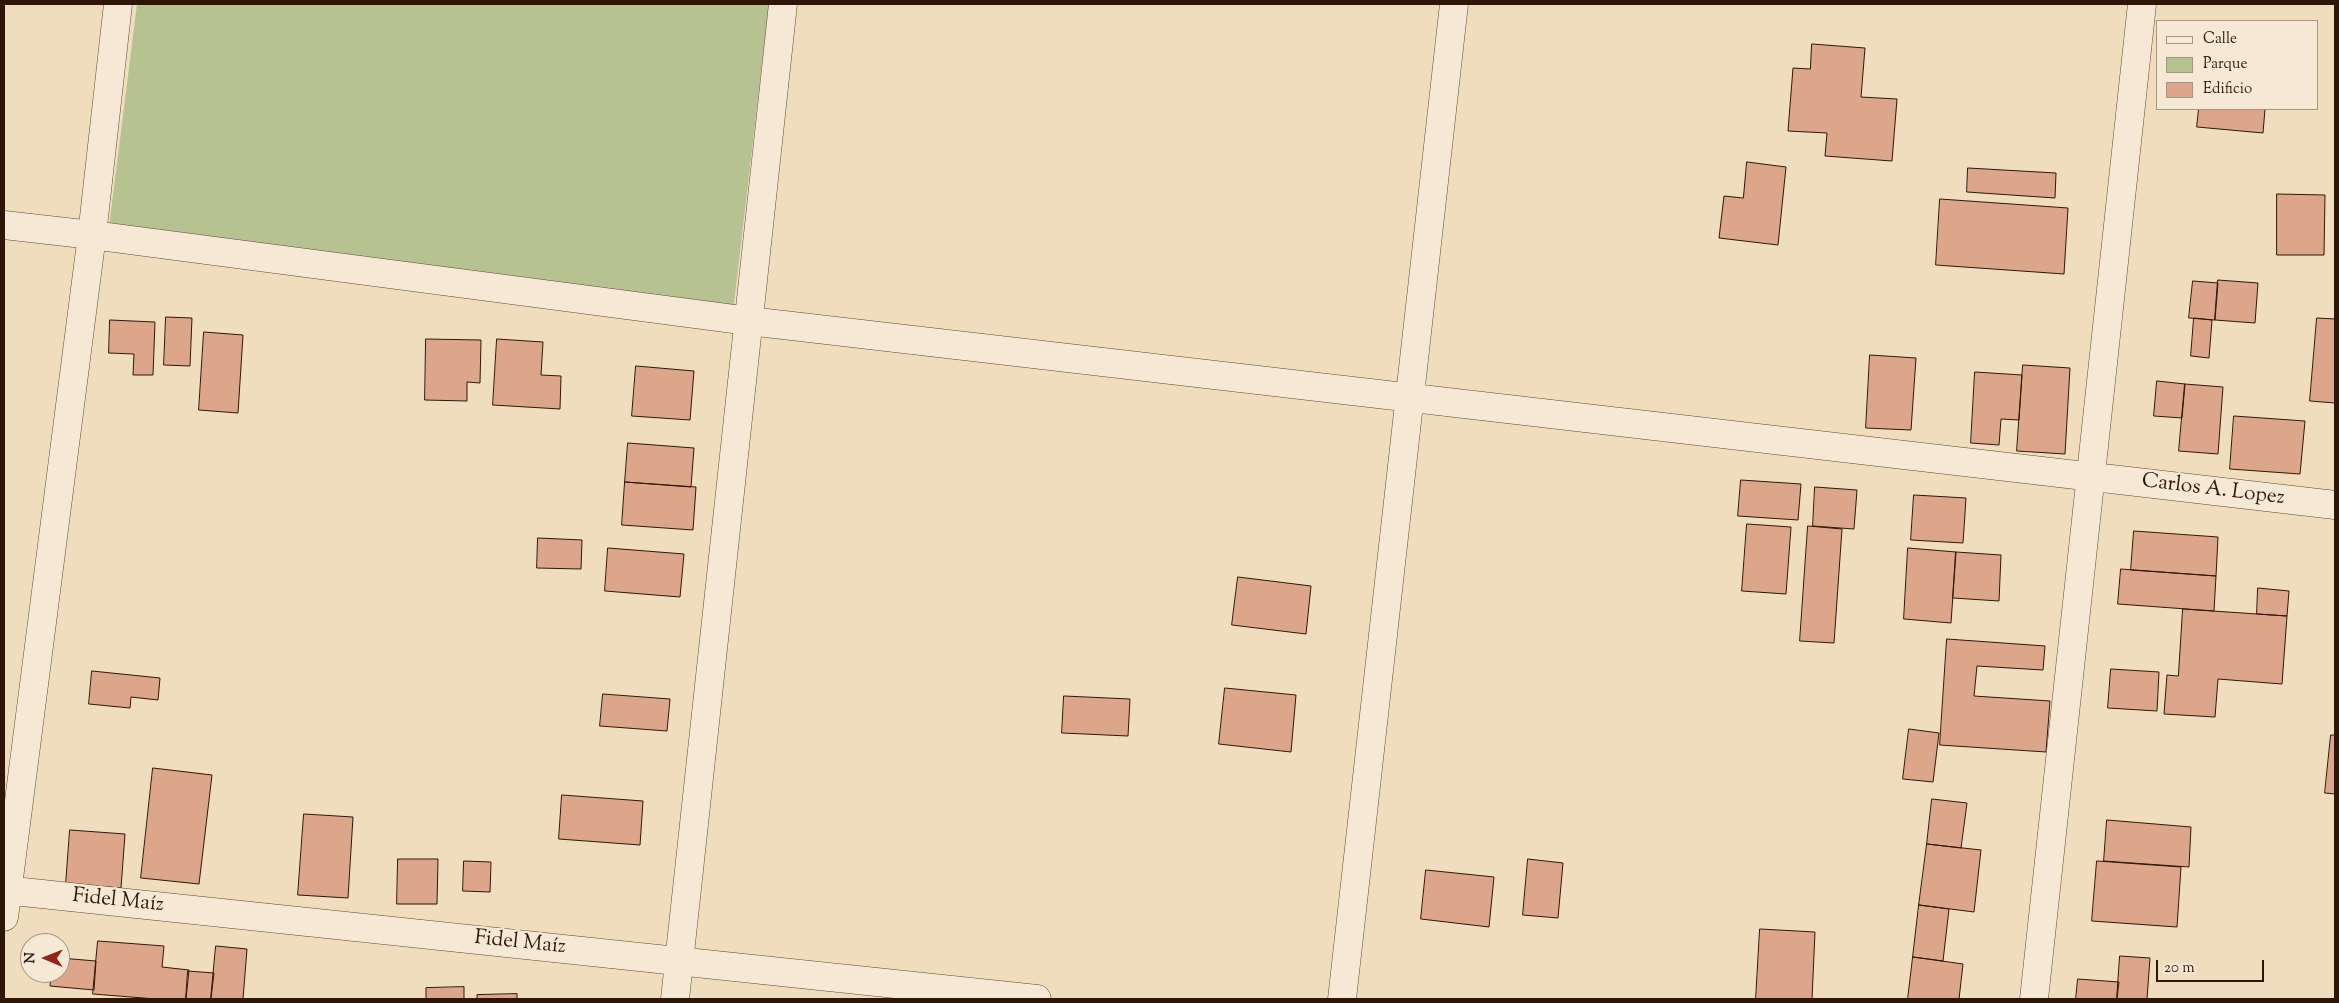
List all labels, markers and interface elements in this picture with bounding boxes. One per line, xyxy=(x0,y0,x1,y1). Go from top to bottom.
legend xyxy=(2156,20,2319,110)
text: Calle xyxy=(2203,29,2237,50)
text: Parque xyxy=(2203,54,2247,75)
text: Edificio xyxy=(2203,79,2252,100)
street label: Carlos A. Lopez xyxy=(2140,470,2286,512)
street label: Fidel Maíz xyxy=(71,885,165,919)
street label: Fidel Maíz xyxy=(473,927,567,961)
north arrow xyxy=(20,933,70,983)
scale bar xyxy=(2159,950,2266,982)
text: N xyxy=(21,952,41,964)
text: 20 m xyxy=(2164,958,2195,979)

